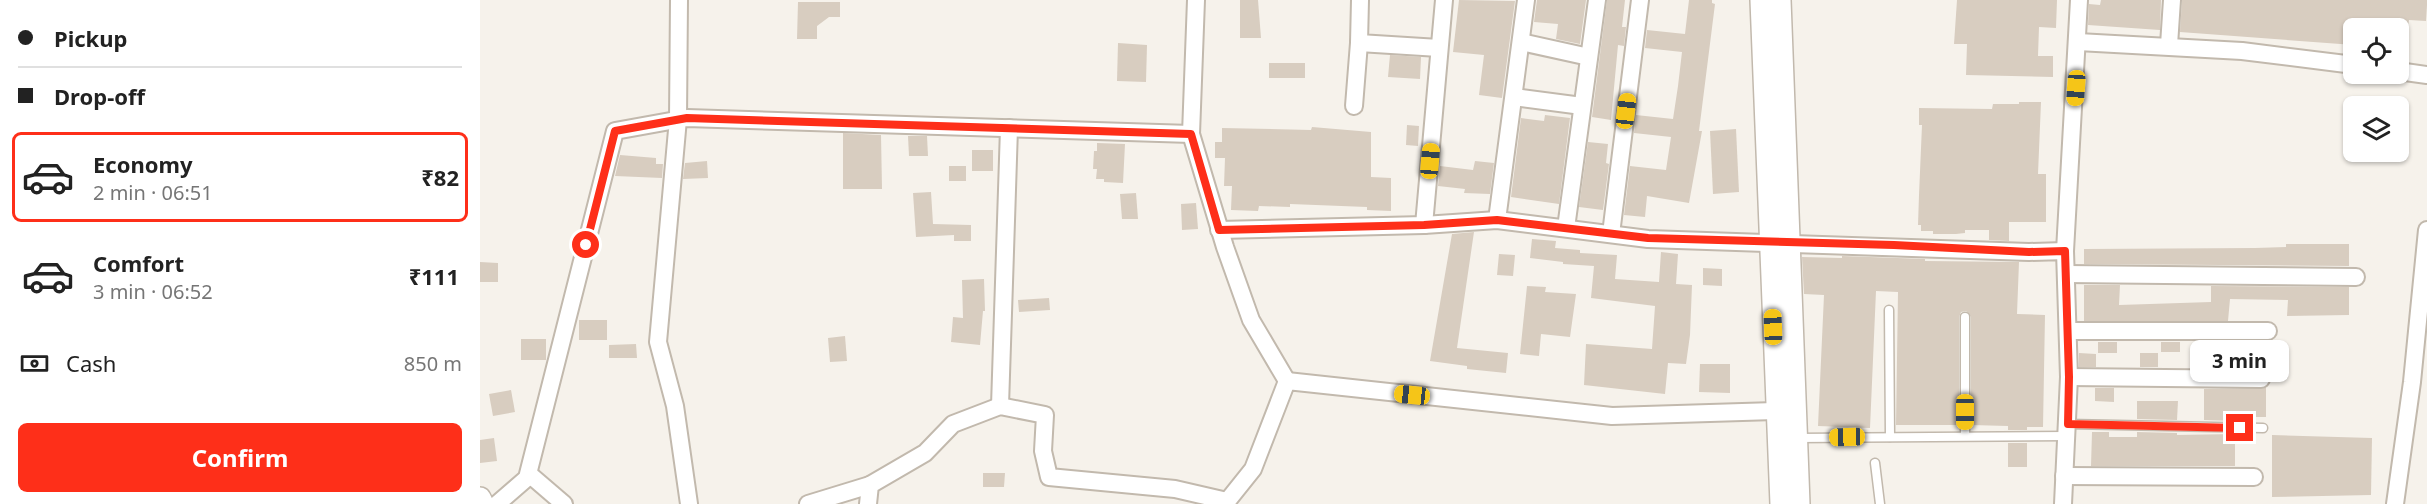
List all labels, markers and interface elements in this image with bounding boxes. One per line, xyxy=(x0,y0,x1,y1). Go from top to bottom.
map controls xyxy=(2343,18,2409,162)
button: locate xyxy=(2343,18,2409,84)
text: Pickup xyxy=(54,23,127,53)
car xyxy=(2066,69,2086,107)
text: Drop-off xyxy=(54,81,145,111)
car xyxy=(1615,92,1637,130)
button: layers xyxy=(2343,96,2409,162)
car xyxy=(1419,142,1441,180)
text: Economy xyxy=(93,149,192,179)
icon: car xyxy=(21,150,75,204)
text: ₹82 xyxy=(421,162,459,192)
text: 2 min · 06:51 xyxy=(93,179,213,206)
route start xyxy=(572,231,599,258)
text: Comfort xyxy=(93,248,184,278)
icon: car xyxy=(21,249,75,303)
text: ₹111 xyxy=(409,261,459,291)
text: 3 min · 06:52 xyxy=(93,278,213,305)
car xyxy=(1763,309,1783,345)
callout: 3 min xyxy=(2190,341,2290,383)
icon: cash xyxy=(18,347,51,380)
text: 3 min xyxy=(2212,347,2267,374)
text: Cash xyxy=(66,348,116,378)
text: 850 m xyxy=(404,350,462,377)
car xyxy=(1393,384,1431,406)
car xyxy=(1956,394,1974,430)
route end xyxy=(2226,414,2253,441)
button: Confirm xyxy=(18,423,462,492)
car xyxy=(1829,428,1865,446)

